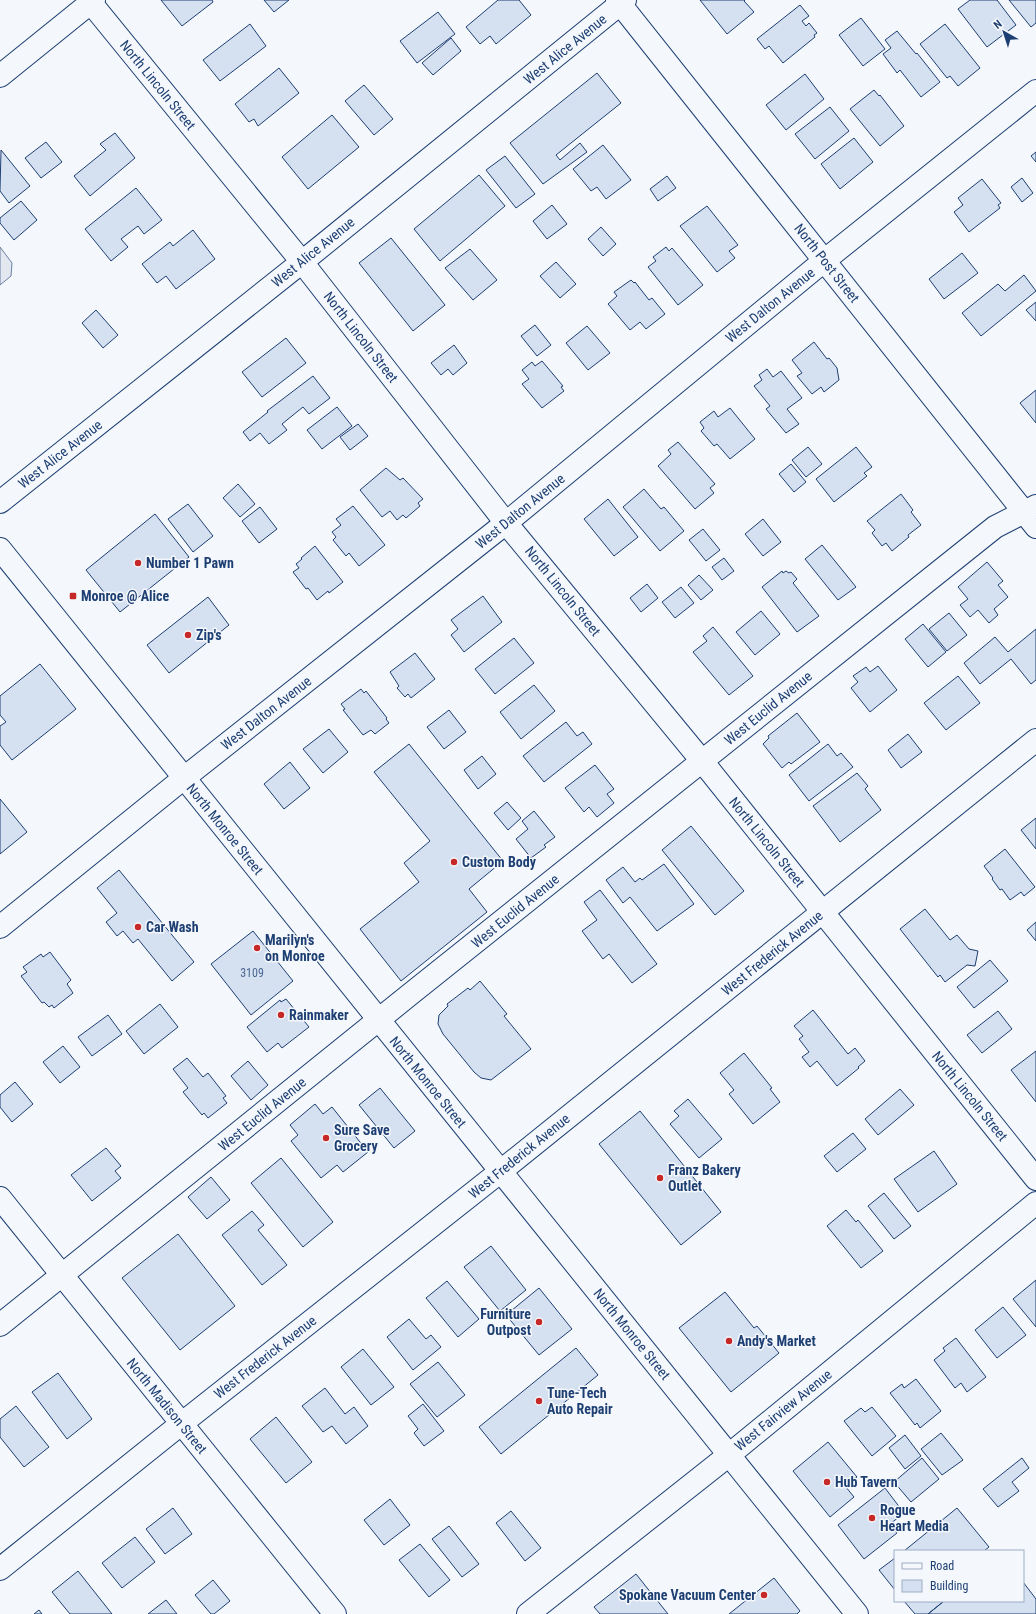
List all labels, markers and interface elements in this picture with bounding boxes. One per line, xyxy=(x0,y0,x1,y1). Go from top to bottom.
street label: West Alice Avenue xyxy=(520,10,610,87)
north arrow xyxy=(984,12,1024,52)
text: N xyxy=(991,17,1005,32)
street label: North Lincoln Street xyxy=(117,37,199,133)
street label: West Alice Avenue xyxy=(268,213,358,290)
street label: North Post Street xyxy=(791,220,863,306)
street label: West Dalton Avenue xyxy=(722,264,818,346)
street label: North Lincoln Street xyxy=(321,289,401,385)
street label: West Alice Avenue xyxy=(15,416,105,492)
street label: West Dalton Avenue xyxy=(472,470,568,552)
street label: North Lincoln Street xyxy=(522,543,604,639)
place label: Number 1 Pawn xyxy=(146,555,234,571)
marker: Number 1 Pawn xyxy=(133,558,143,568)
place label: Monroe @ Alice xyxy=(81,588,170,604)
marker: Monroe @ Alice xyxy=(68,591,78,601)
place label: Zip's xyxy=(196,627,222,643)
marker: Zip's xyxy=(183,630,193,640)
street label: West Euclid Avenue xyxy=(721,668,815,748)
street label: West Dalton Avenue xyxy=(218,673,315,753)
street label: North Monroe Street xyxy=(183,780,267,878)
street label: North Lincoln Street xyxy=(726,794,808,890)
place label: Custom Body xyxy=(462,854,537,870)
marker: Custom Body xyxy=(449,857,459,867)
street label: West Euclid Avenue xyxy=(468,871,562,951)
street label: West Frederick Avenue xyxy=(718,907,826,999)
place label: Car Wash xyxy=(146,919,199,935)
marker: Car Wash xyxy=(133,922,143,932)
place label: Marilyn's on Monroe xyxy=(265,932,325,964)
marker: Marilyn's on Monroe xyxy=(252,943,262,953)
house number: 3109 xyxy=(240,966,264,980)
place label: Rainmaker xyxy=(289,1007,349,1023)
marker: Rainmaker xyxy=(276,1010,286,1020)
street label: North Monroe Street xyxy=(386,1033,470,1131)
street label: North Lincoln Street xyxy=(929,1048,1011,1144)
street label: West Euclid Avenue xyxy=(215,1074,309,1154)
street label: West Frederick Avenue xyxy=(465,1110,573,1202)
place label: Sure Save Grocery xyxy=(334,1122,390,1154)
marker: Sure Save Grocery xyxy=(321,1133,331,1143)
place label: Franz Bakery Outlet xyxy=(668,1162,741,1194)
marker: Franz Bakery Outlet xyxy=(655,1173,665,1183)
street label: North Monroe Street xyxy=(590,1285,674,1383)
place label: Furniture Outpost xyxy=(480,1306,531,1338)
street label: West Frederick Avenue xyxy=(211,1312,320,1402)
marker: Furniture Outpost xyxy=(534,1317,544,1327)
place label: Andy's Market xyxy=(737,1333,816,1349)
marker: Andy's Market xyxy=(724,1336,734,1346)
street label: North Madison Street xyxy=(124,1355,210,1457)
street label: West Fairview Avenue xyxy=(731,1366,835,1454)
place label: Tune-Tech Auto Repair xyxy=(547,1385,613,1417)
marker: Tune-Tech Auto Repair xyxy=(534,1396,544,1406)
place label: Hub Tavern xyxy=(835,1474,898,1490)
marker: Hub Tavern xyxy=(822,1477,832,1487)
place label: Rogue Heart Media xyxy=(880,1502,949,1534)
marker: Rogue Heart Media xyxy=(867,1513,877,1523)
legend xyxy=(894,1550,1024,1602)
text: Road xyxy=(930,1559,954,1573)
text: Building xyxy=(930,1579,968,1593)
place label: Spokane Vacuum Center xyxy=(619,1587,756,1603)
marker: Spokane Vacuum Center xyxy=(759,1590,769,1600)

